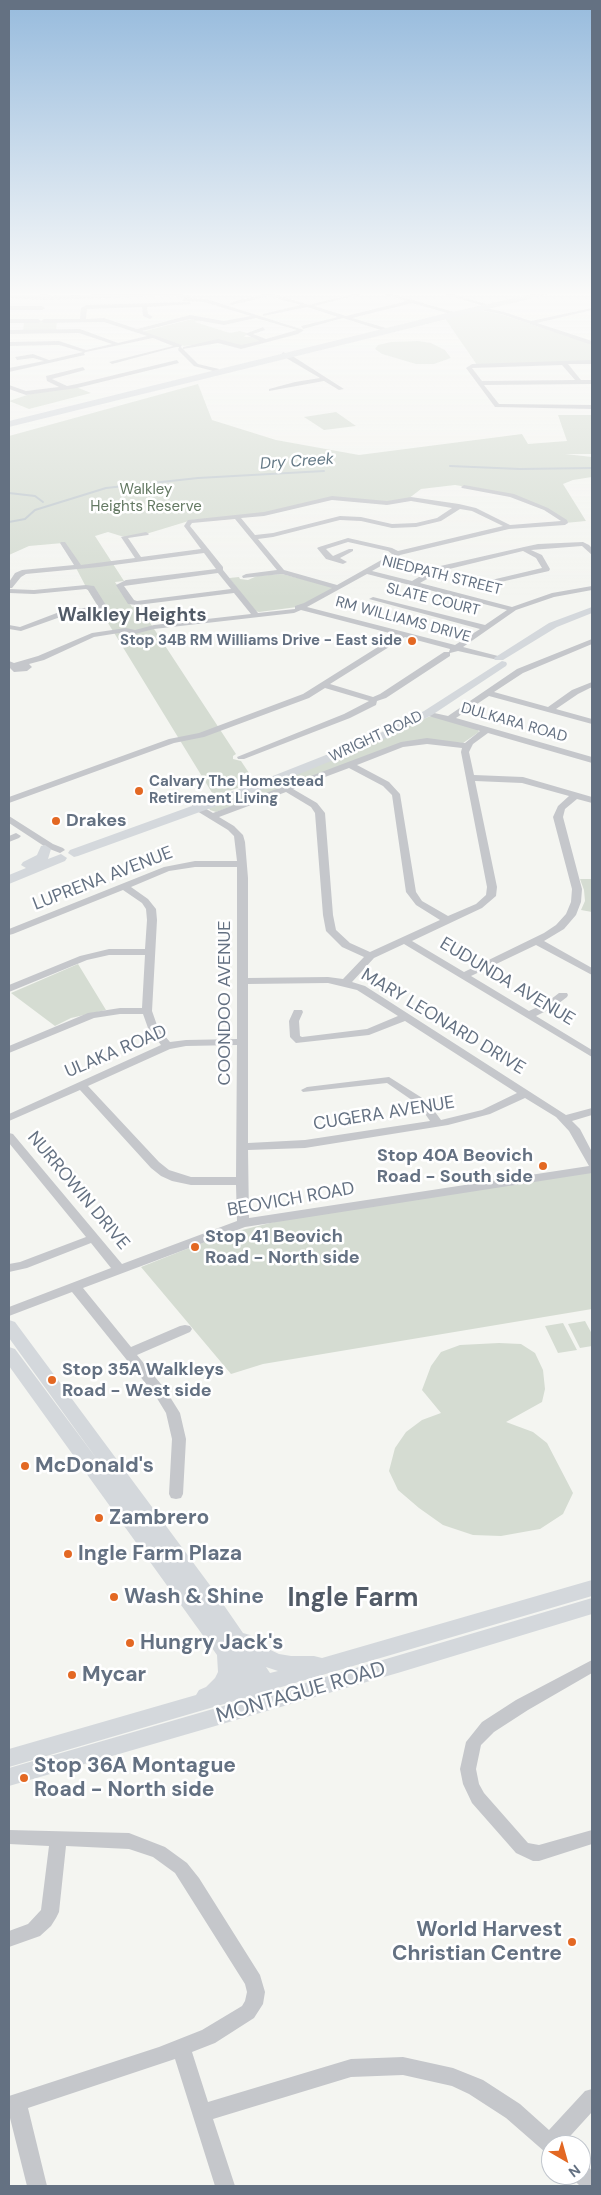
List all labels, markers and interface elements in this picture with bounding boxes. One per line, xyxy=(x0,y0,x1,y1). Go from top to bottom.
water label: Dry Creek xyxy=(259,450,335,474)
park label: Walkley Heights Reserve xyxy=(90,481,202,516)
street label: NIEDPATH STREET xyxy=(380,552,504,600)
street label: SLATE COURT xyxy=(384,580,482,620)
street label: RM WILLIAMS DRIVE xyxy=(333,593,473,647)
district label: Walkley Heights xyxy=(57,605,207,627)
place label: Stop 34B RM Williams Drive - East side xyxy=(120,632,402,650)
marker: Stop 34B RM Williams Drive - East side xyxy=(406,635,418,647)
street label: DULKARA ROAD xyxy=(459,699,569,747)
street label: WRIGHT ROAD xyxy=(326,708,426,766)
place label: Calvary The Homestead Retirement Living xyxy=(149,773,324,808)
marker: Calvary The Homestead Retirement Living xyxy=(133,785,145,797)
place label: Drakes xyxy=(66,810,127,832)
marker: Drakes xyxy=(50,815,62,827)
street label: LUPRENA AVENUE xyxy=(30,842,176,916)
street label: COONDOO AVENUE xyxy=(214,920,236,1086)
street label: EUDUNDA AVENUE xyxy=(436,933,578,1031)
street label: MARY LEONARD DRIVE xyxy=(357,964,529,1080)
street label: ULAKA ROAD xyxy=(62,1021,170,1083)
street label: CUGERA AVENUE xyxy=(312,1092,456,1136)
street label: NURROWIN DRIVE xyxy=(22,1128,134,1254)
place label: Stop 40A Beovich Road - South side xyxy=(377,1145,533,1188)
marker: Stop 40A Beovich Road - South side xyxy=(537,1160,549,1172)
street label: BEOVICH ROAD xyxy=(226,1178,356,1222)
place label: Stop 41 Beovich Road - North side xyxy=(205,1226,360,1268)
marker: Stop 41 Beovich Road - North side xyxy=(189,1241,201,1253)
place label: Stop 35A Walkleys Road - West side xyxy=(62,1359,224,1402)
marker: Stop 35A Walkleys Road - West side xyxy=(46,1374,58,1386)
place label: McDonald's xyxy=(35,1453,154,1479)
marker: McDonald's xyxy=(19,1460,31,1472)
place label: Zambrero xyxy=(109,1505,209,1531)
marker: Zambrero xyxy=(93,1512,105,1524)
place label: Ingle Farm Plaza xyxy=(78,1541,242,1567)
marker: Ingle Farm Plaza xyxy=(62,1548,74,1560)
district label: Ingle Farm xyxy=(288,1583,418,1615)
place label: Wash & Shine xyxy=(124,1584,264,1610)
marker: Wash & Shine xyxy=(108,1591,120,1603)
place label: Hungry Jack's xyxy=(140,1630,283,1656)
marker: Hungry Jack's xyxy=(124,1637,136,1649)
street label: MONTAGUE ROAD xyxy=(213,1657,389,1729)
place label: Mycar xyxy=(82,1662,146,1688)
marker: Mycar xyxy=(66,1669,78,1681)
place label: Stop 36A Montague Road - North side xyxy=(34,1753,236,1803)
marker: Stop 36A Montague Road - North side xyxy=(18,1772,30,1784)
place label: World Harvest Christian Centre xyxy=(392,1917,562,1967)
marker: World Harvest Christian Centre xyxy=(566,1936,578,1948)
north arrow xyxy=(541,2135,591,2185)
text: N xyxy=(565,2161,584,2181)

